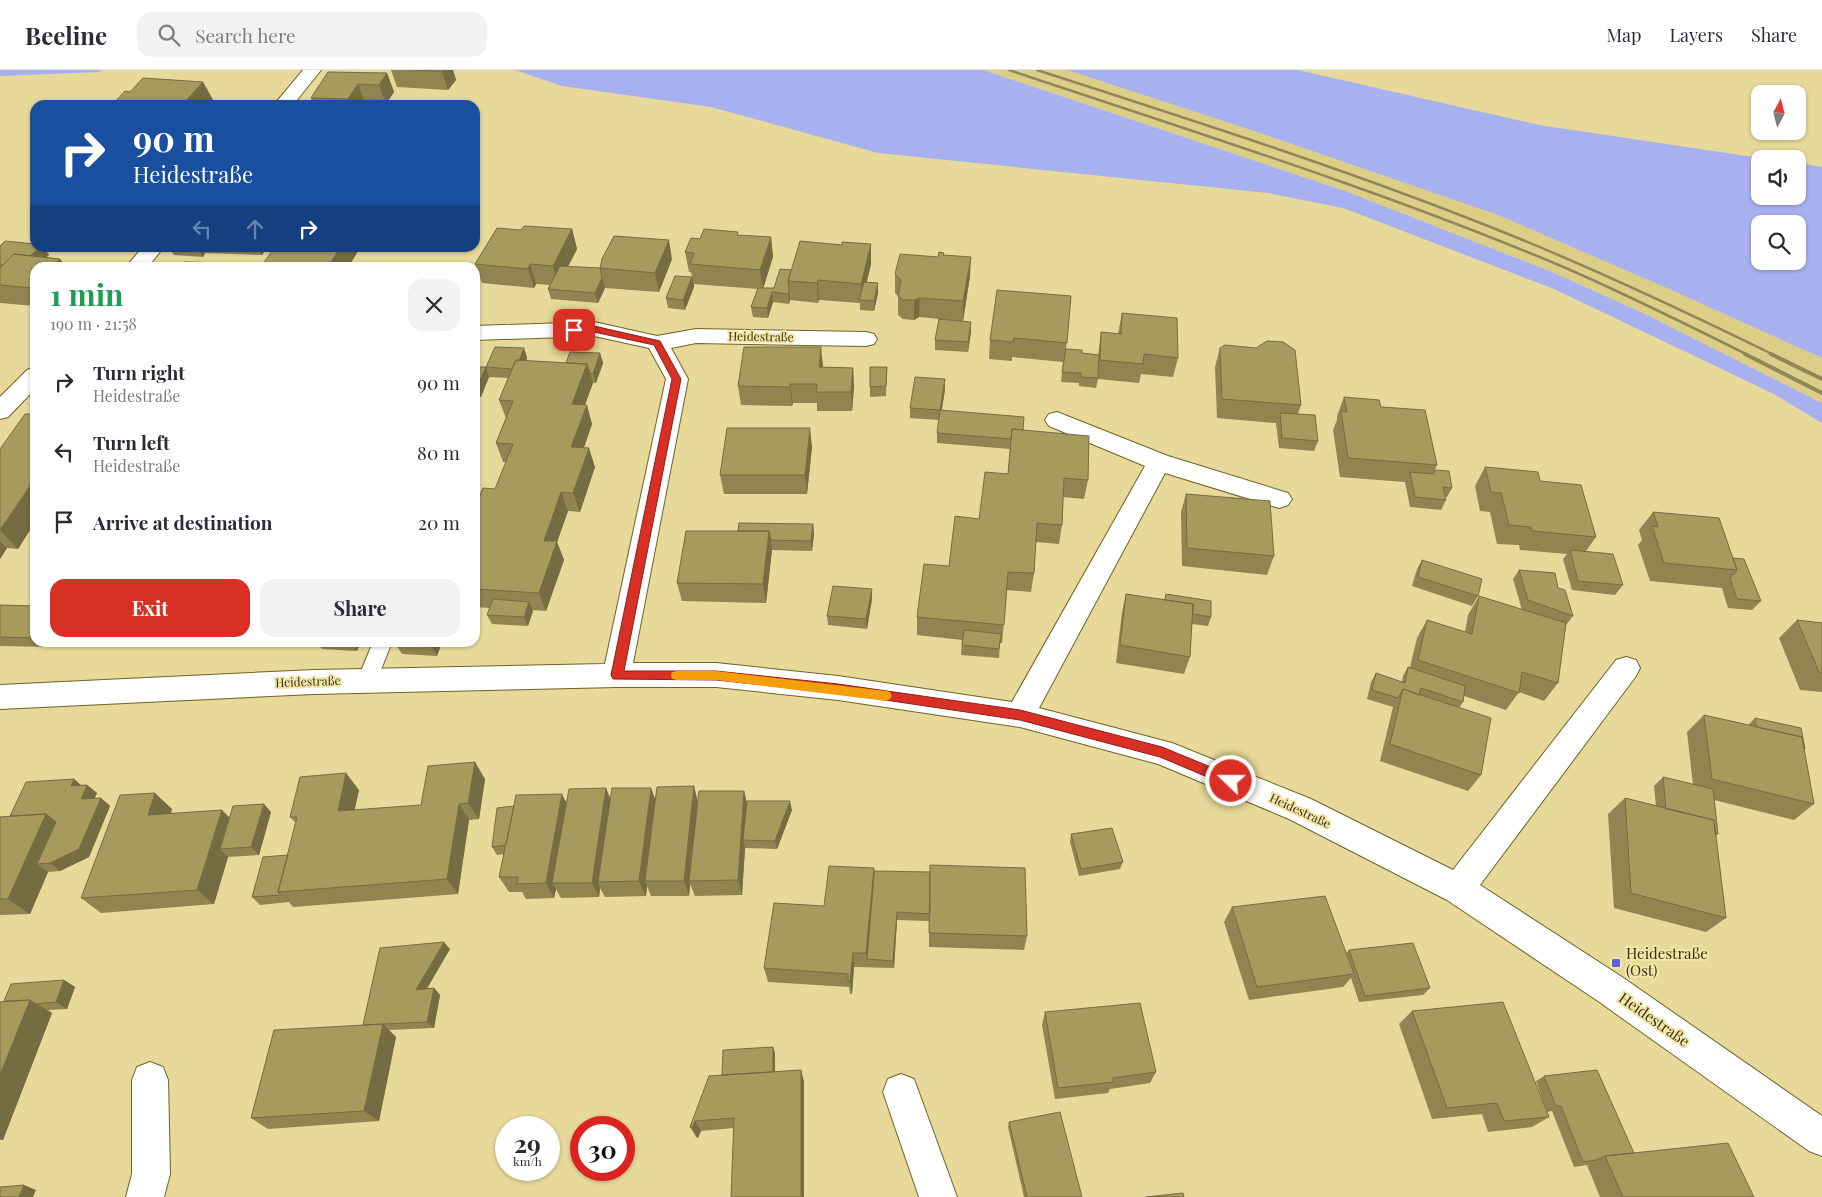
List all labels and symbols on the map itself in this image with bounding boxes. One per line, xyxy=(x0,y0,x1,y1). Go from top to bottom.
north arrow xyxy=(1751,85,1806,140)
pin xyxy=(553,309,595,351)
street label: Heidestraße xyxy=(728,327,794,345)
street label: Heidestraße xyxy=(275,672,341,690)
position arrow xyxy=(1204,754,1256,806)
street label: Heidestraße xyxy=(1267,789,1333,831)
place label: Heidestraße (Ost) xyxy=(1626,943,1708,980)
marker: Heidestraße (Ost) xyxy=(1610,957,1622,969)
street label: Heidestraße xyxy=(1615,988,1694,1051)
speed limit sign: 30 xyxy=(570,1116,635,1181)

